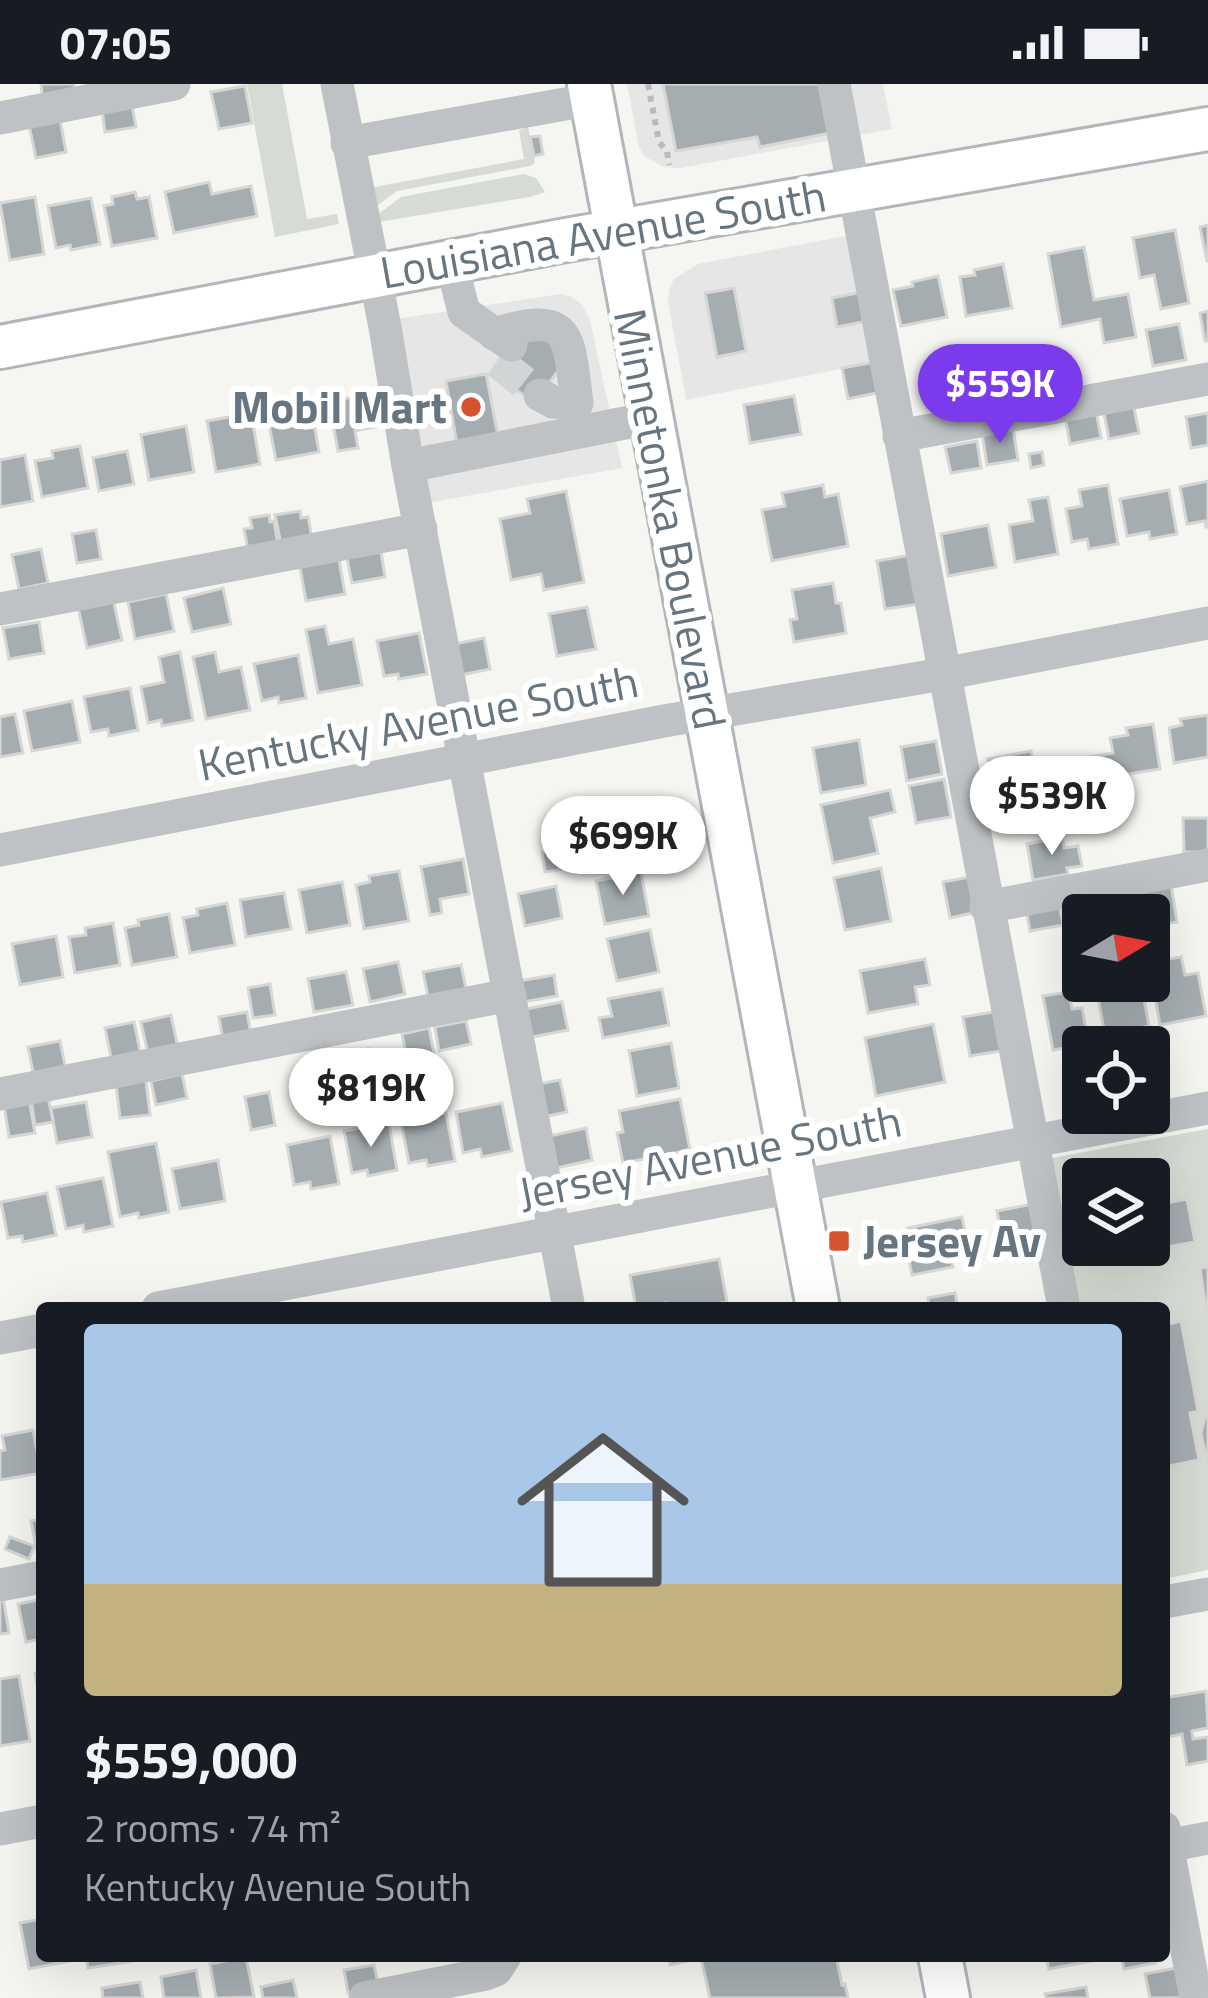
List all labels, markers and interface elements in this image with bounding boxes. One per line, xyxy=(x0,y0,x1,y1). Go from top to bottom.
text: 07:05 xyxy=(60,8,172,76)
street label: Louisiana Avenue South xyxy=(375,160,831,306)
street label: Minnetonka Boulevard xyxy=(597,303,745,735)
pin: $559K xyxy=(916,344,1084,446)
text: $559K xyxy=(945,353,1055,412)
place label: Mobil Mart xyxy=(232,372,447,440)
marker: Mobil Mart xyxy=(458,394,484,420)
street label: Kentucky Avenue South xyxy=(192,646,644,798)
pin: $539K xyxy=(968,756,1136,858)
text: $539K xyxy=(997,765,1107,824)
pin: $699K xyxy=(539,796,707,898)
text: $699K xyxy=(568,805,678,864)
north arrow xyxy=(1062,894,1170,1002)
map controls xyxy=(1062,894,1170,1266)
button: locate xyxy=(1062,1026,1170,1134)
pin: $819K xyxy=(287,1048,455,1150)
text: $819K xyxy=(316,1057,426,1116)
street label: Jersey Avenue South xyxy=(513,1086,907,1226)
button: layers xyxy=(1062,1158,1170,1266)
place label: Jersey Av xyxy=(863,1206,1041,1274)
marker: Jersey Av xyxy=(826,1228,852,1254)
icon: home xyxy=(495,1402,711,1618)
text: $559,000 xyxy=(84,1720,297,1798)
text: 2 rooms · 74 m² xyxy=(84,1798,341,1857)
text: Kentucky Avenue South xyxy=(84,1857,471,1916)

